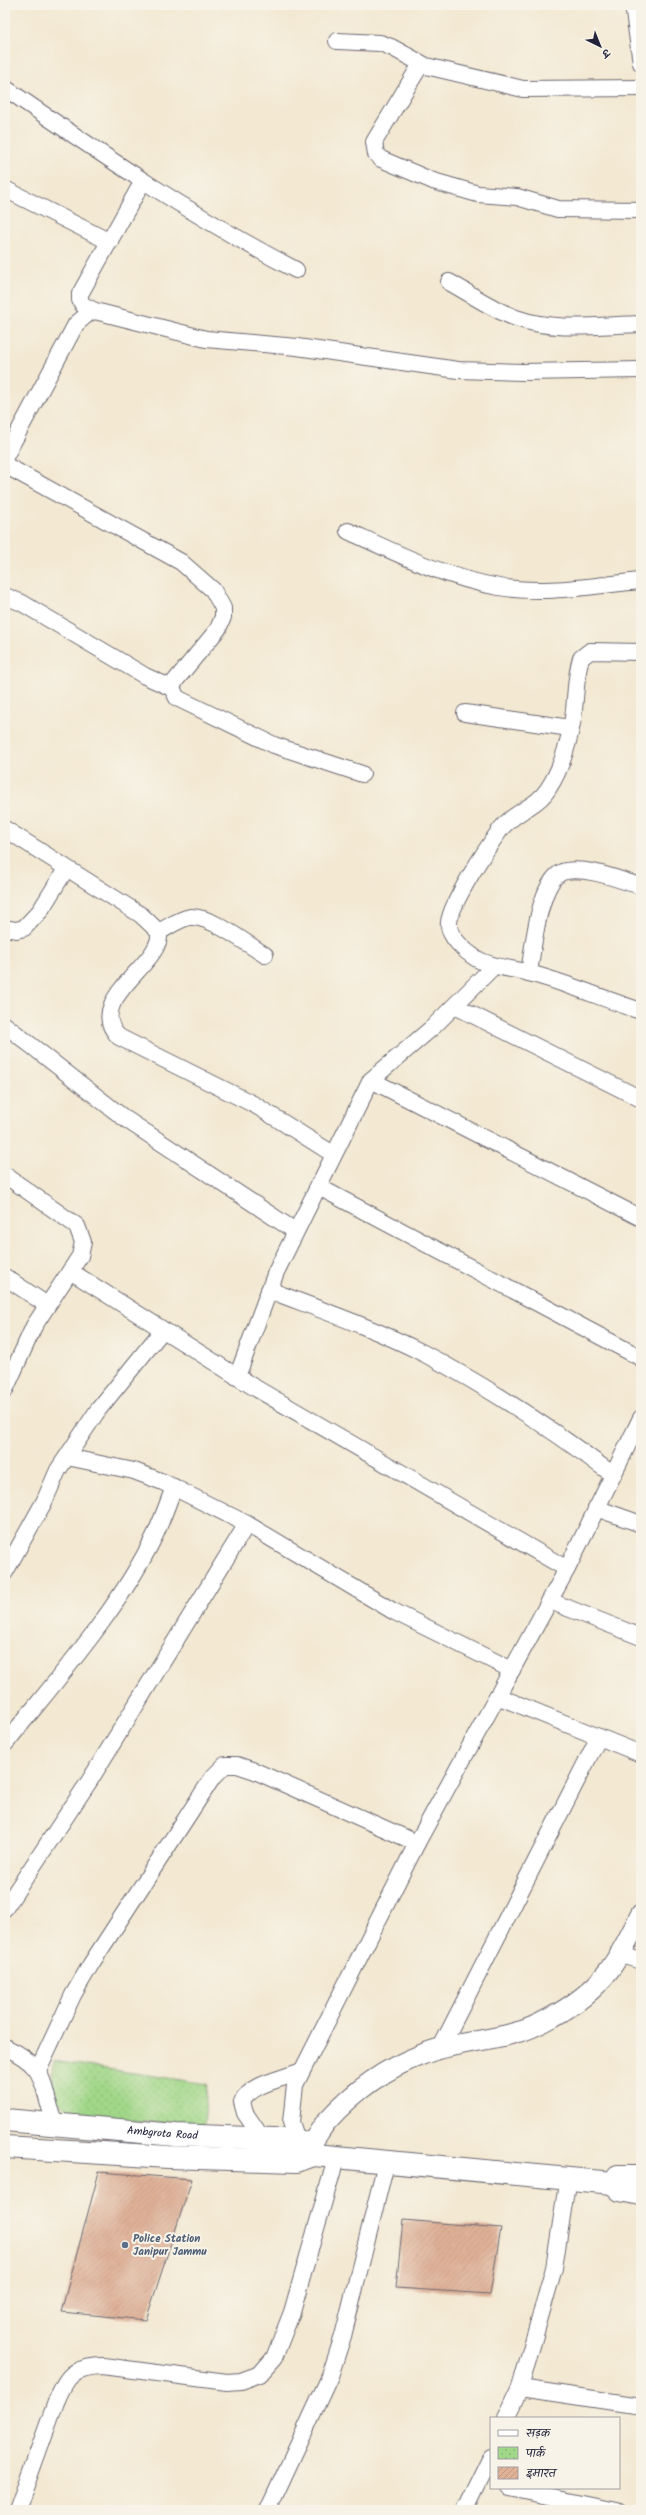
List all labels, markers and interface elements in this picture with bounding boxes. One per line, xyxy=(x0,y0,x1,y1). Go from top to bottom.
north arrow xyxy=(580,26,620,66)
text: उ xyxy=(596,44,615,63)
street label: Ambgrota Road xyxy=(126,2122,199,2145)
place label: Police Station Janipur Jammu xyxy=(133,2230,207,2261)
marker: Police Station Janipur Jammu xyxy=(120,2240,130,2250)
legend xyxy=(490,2417,620,2489)
text: सड़क xyxy=(526,2424,552,2443)
text: पार्क xyxy=(525,2444,547,2463)
text: इमारत xyxy=(526,2464,558,2483)

